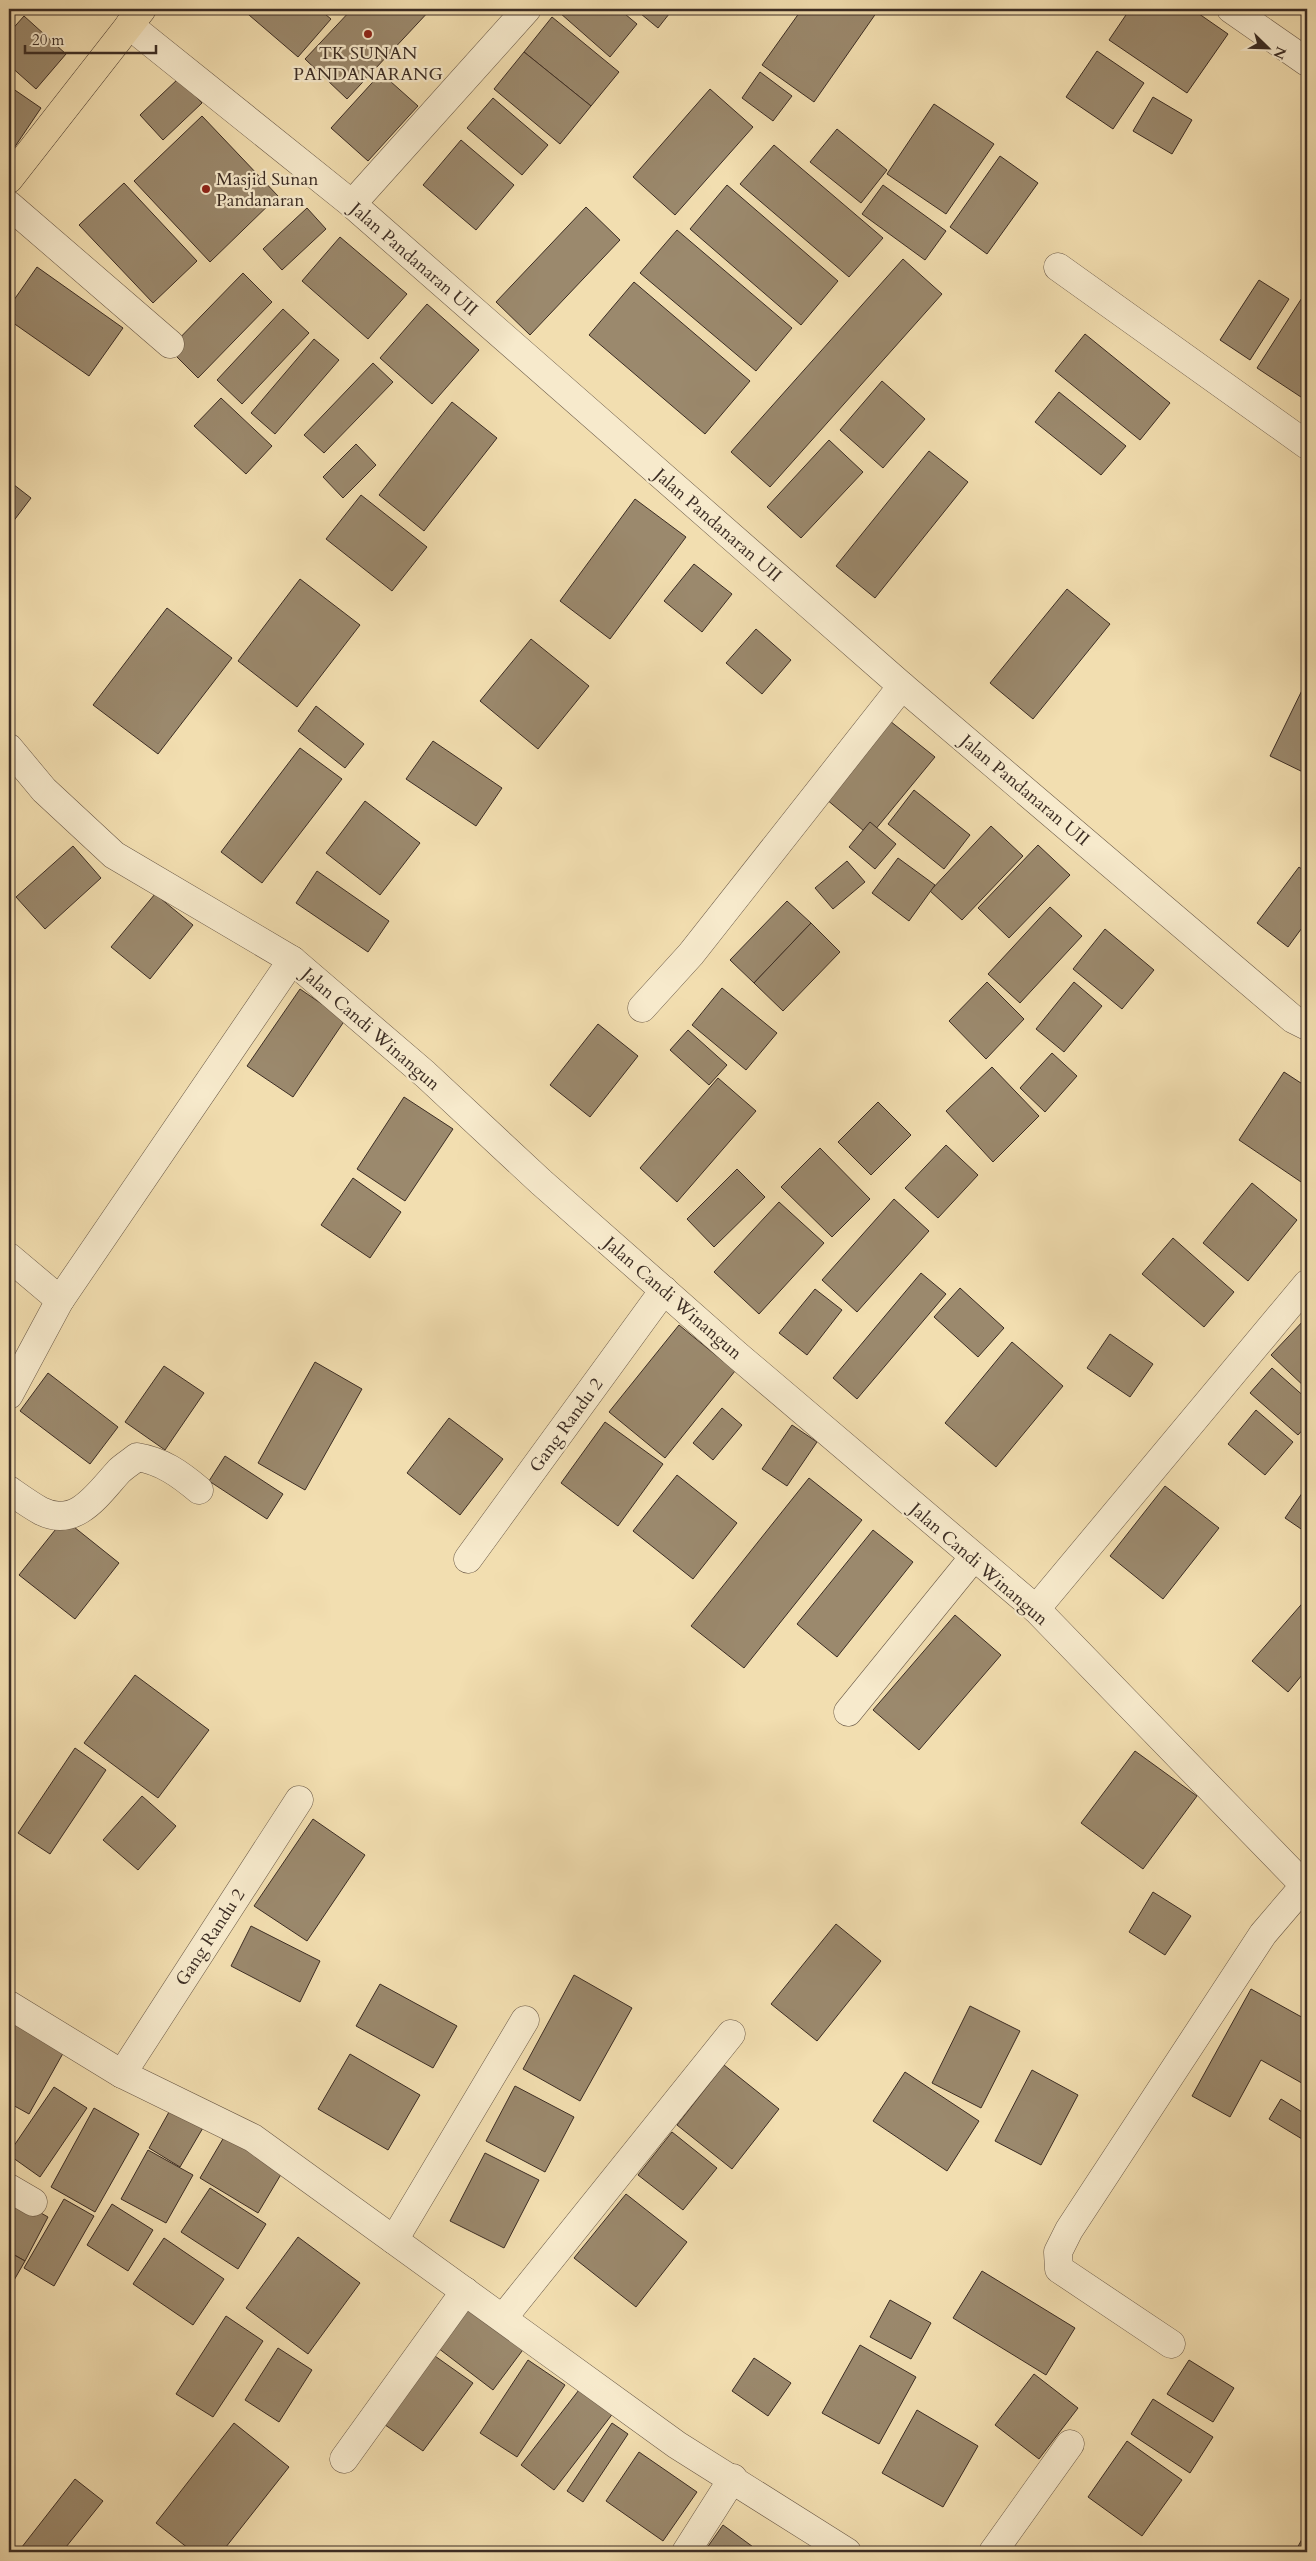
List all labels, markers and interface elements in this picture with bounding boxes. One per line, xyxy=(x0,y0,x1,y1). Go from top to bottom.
scale bar xyxy=(25,22,156,54)
north arrow xyxy=(1244,22,1294,72)
marker: TK SUNAN PANDANARANG xyxy=(362,28,374,40)
text: 20 m xyxy=(32,30,64,50)
place label: TK SUNAN PANDANARANG xyxy=(293,41,443,87)
text: N xyxy=(1268,44,1291,62)
place label: Masjid Sunan Pandanaran xyxy=(216,167,319,213)
marker: Masjid Sunan Pandanaran xyxy=(200,183,212,195)
street label: Jalan Pandanaran UII xyxy=(342,195,483,322)
street label: Jalan Pandanaran UII xyxy=(646,461,787,588)
street label: Jalan Pandanaran UII xyxy=(952,727,1095,852)
street label: Jalan Candi Winangun xyxy=(294,960,446,1097)
street label: Jalan Candi Winangun xyxy=(596,1229,748,1366)
street label: Gang Randu 2 xyxy=(524,1373,609,1478)
street label: Jalan Candi Winangun xyxy=(902,1495,1054,1632)
street label: Gang Randu 2 xyxy=(170,1884,251,1991)

